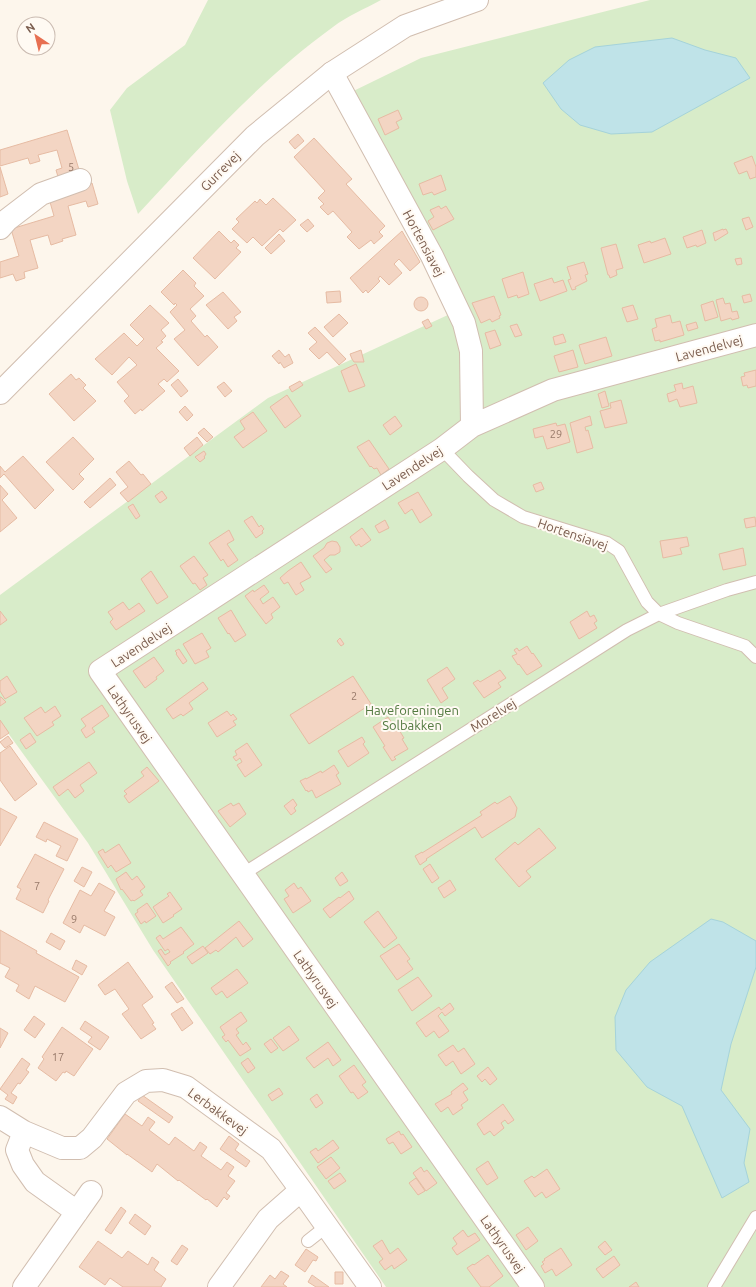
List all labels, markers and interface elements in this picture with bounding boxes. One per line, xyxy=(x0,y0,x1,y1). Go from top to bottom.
north arrow xyxy=(16,16,56,56)
text: N xyxy=(23,21,37,35)
street label: Gurrevej xyxy=(197,148,243,194)
house number: 5 xyxy=(68,161,74,173)
street label: Hortensiavej xyxy=(401,207,447,279)
street label: Lavendelvej xyxy=(674,332,744,364)
house number: 29 xyxy=(550,428,562,440)
street label: Lavendelvej xyxy=(379,443,445,493)
street label: Hortensiavej xyxy=(536,515,610,553)
street label: Lavendelvej xyxy=(108,620,174,670)
street label: Lathyrusvej xyxy=(105,683,155,745)
house number: 2 xyxy=(351,690,357,702)
street label: Morelvej xyxy=(468,696,518,734)
park label: Haveforeningen Solbakken xyxy=(365,703,459,732)
house number: 7 xyxy=(34,880,40,892)
house number: 9 xyxy=(71,913,77,925)
street label: Lathyrusvej xyxy=(291,948,341,1010)
house number: 17 xyxy=(52,1051,64,1063)
street label: Lerbakkevej xyxy=(186,1085,250,1137)
street label: Lathyrusvej xyxy=(478,1213,528,1275)

